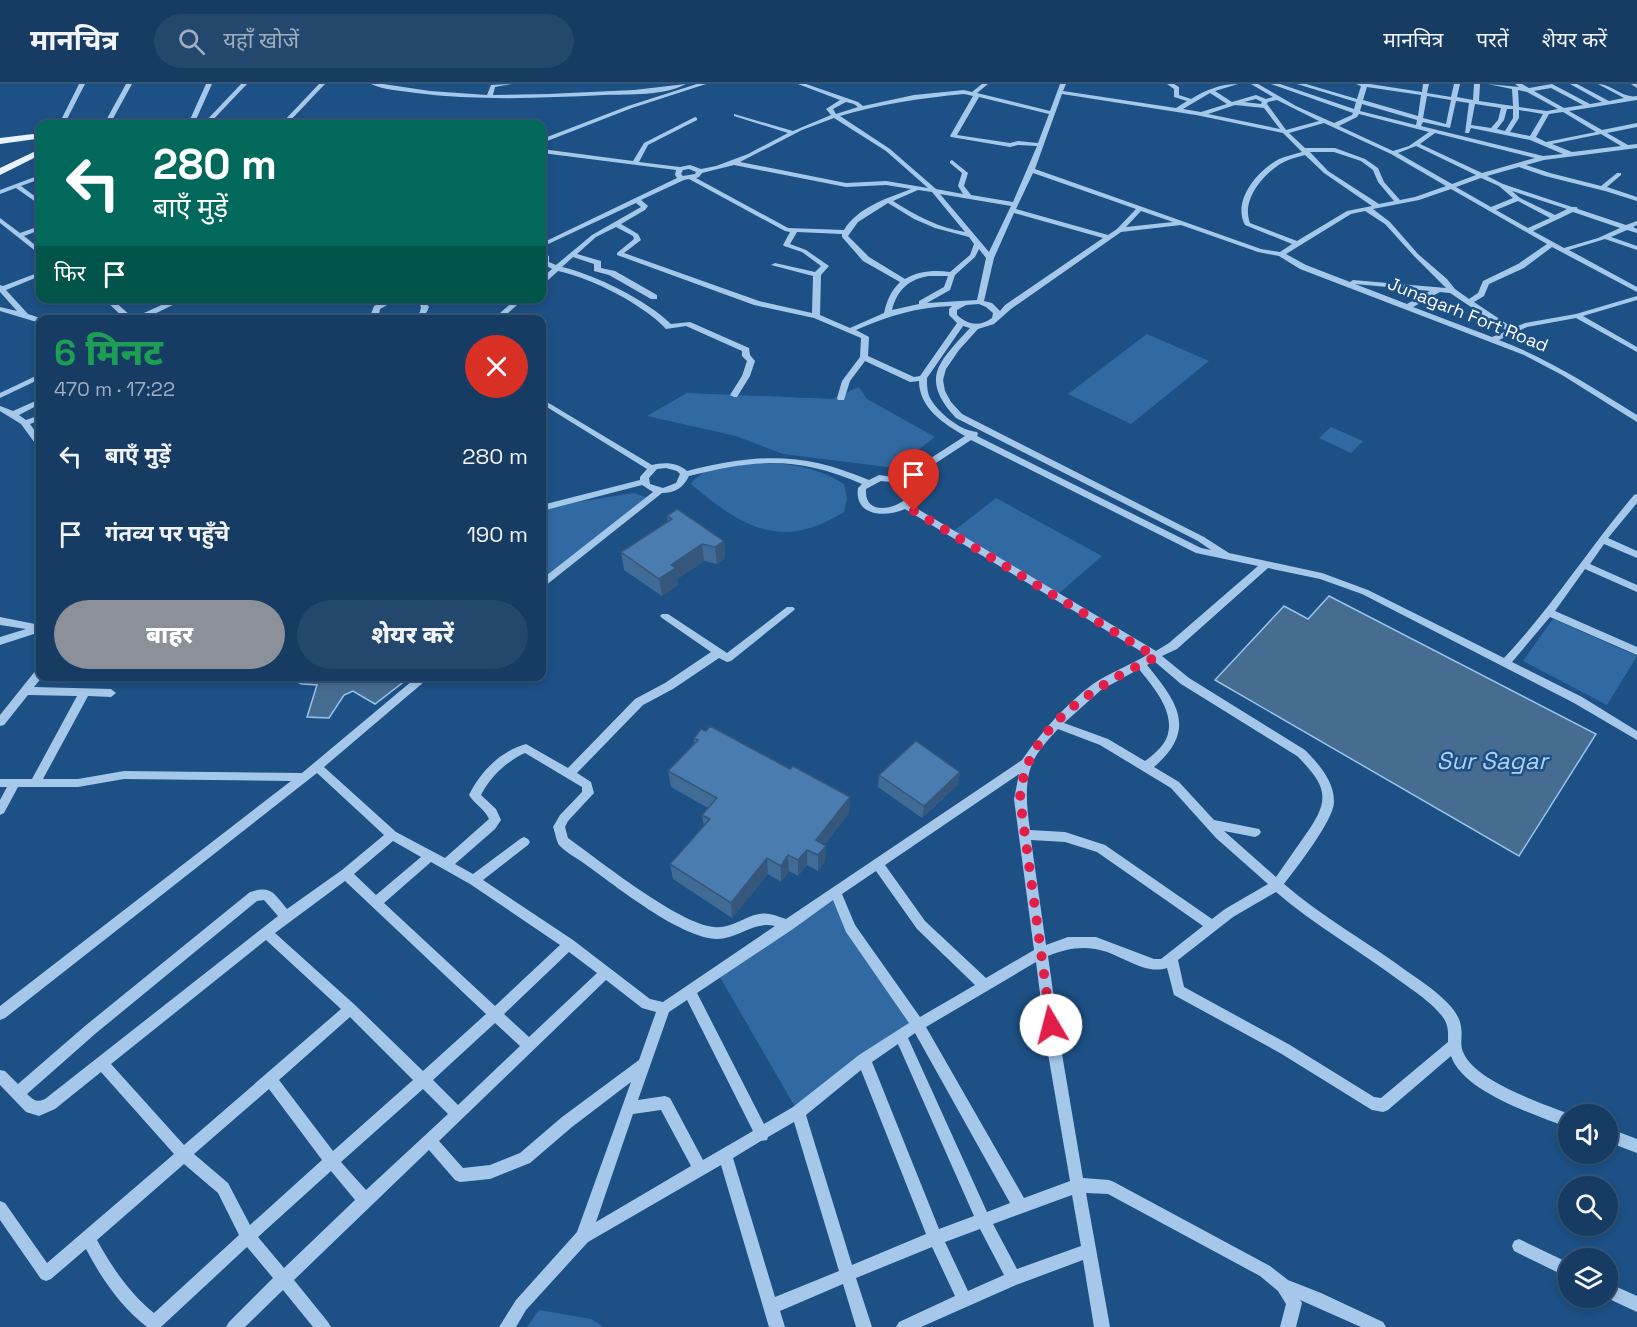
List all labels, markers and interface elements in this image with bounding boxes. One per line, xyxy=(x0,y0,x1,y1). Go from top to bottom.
search box xyxy=(154,14,574,68)
text: मानचित्र xyxy=(30,22,118,58)
icon: search xyxy=(175,25,208,58)
text: यहाँ खोजें xyxy=(223,26,299,54)
text: मानचित्र xyxy=(1383,26,1443,53)
text: परतें xyxy=(1476,26,1509,53)
text: शेयर करें xyxy=(1542,26,1607,53)
text: 280 m xyxy=(153,138,277,191)
icon: left xyxy=(54,144,132,222)
text: बाएँ मुड़ें xyxy=(153,190,228,225)
icon: arrive xyxy=(98,258,131,291)
text: फिर xyxy=(54,259,86,287)
street label: Junagarh Fort Road xyxy=(1384,271,1552,357)
text: 6 मिनट xyxy=(54,330,163,376)
button: close xyxy=(465,335,528,398)
text: 470 m · 17:22 xyxy=(54,376,175,402)
icon: left xyxy=(54,440,87,473)
text: बाएँ मुड़ें xyxy=(105,441,171,469)
text: 280 m xyxy=(462,442,528,470)
pin xyxy=(888,449,939,511)
icon: arrive xyxy=(897,458,930,491)
icon: arrive xyxy=(54,518,87,551)
text: गंतव्य पर पहुँचे xyxy=(105,519,229,547)
text: 190 m xyxy=(467,520,528,548)
button: बाहर xyxy=(54,600,285,669)
button: शेयर करें xyxy=(297,600,528,669)
water label: Sur Sagar xyxy=(1436,745,1550,776)
position arrow xyxy=(1019,993,1083,1057)
map controls xyxy=(1558,1104,1618,1308)
button: sound xyxy=(1558,1104,1618,1164)
button: search xyxy=(1558,1176,1618,1236)
button: layers xyxy=(1558,1248,1618,1308)

